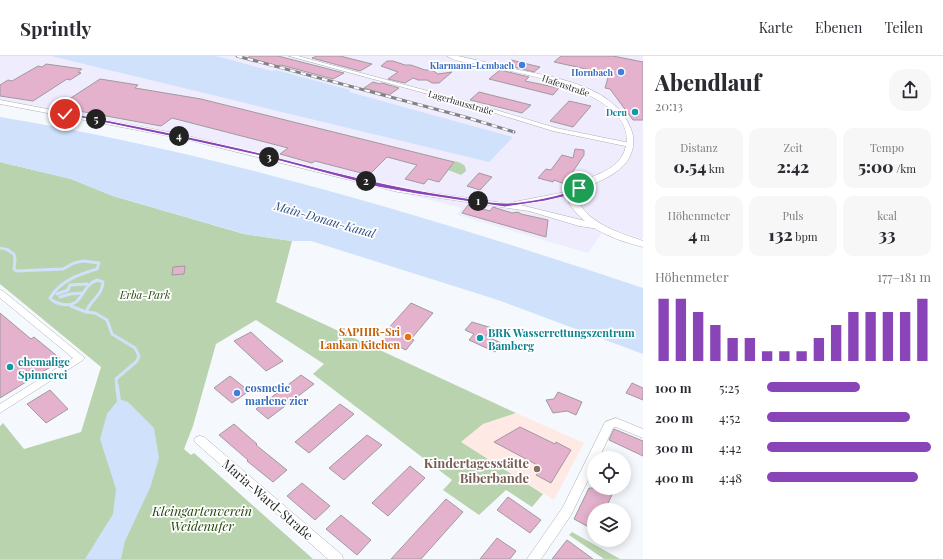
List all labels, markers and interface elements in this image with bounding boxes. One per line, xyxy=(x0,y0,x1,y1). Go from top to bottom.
text: Sprintly xyxy=(20,15,91,41)
text: Karte xyxy=(759,18,793,37)
text: Ebenen xyxy=(815,18,862,37)
text: Teilen xyxy=(884,18,923,37)
place label: Klarmann-Lembach xyxy=(430,59,515,71)
marker: Klarmann-Lembach xyxy=(517,60,527,70)
place label: Hornbach xyxy=(571,66,614,78)
marker: Hornbach xyxy=(616,67,626,77)
text: Abendlauf xyxy=(655,67,761,97)
button: share xyxy=(889,69,931,111)
street label: Hafenstraße xyxy=(541,71,592,99)
street label: Lagerhausstraße xyxy=(427,87,495,117)
pin xyxy=(48,97,82,131)
text: 20:13 xyxy=(655,97,683,114)
icon: check xyxy=(54,103,76,125)
place label: Deru xyxy=(606,106,628,118)
marker: Deru xyxy=(630,107,640,117)
pin: 5 xyxy=(86,109,106,129)
text: 5 xyxy=(93,111,99,126)
pin: 4 xyxy=(169,126,189,146)
text: 4 xyxy=(176,128,182,143)
text: Distanz xyxy=(680,140,718,155)
text: Zeit xyxy=(783,140,803,155)
text: Tempo xyxy=(870,140,904,155)
pin: 3 xyxy=(259,147,279,167)
text: 3 xyxy=(266,149,272,164)
text: 0.54 xyxy=(673,155,706,177)
text: 2:42 xyxy=(777,155,809,177)
text: 5:00 xyxy=(858,155,893,177)
text: km xyxy=(706,161,725,176)
text: /km xyxy=(893,161,916,176)
pin: 2 xyxy=(356,171,376,191)
pin xyxy=(562,171,596,205)
text: 2 xyxy=(363,173,369,188)
icon: arrive xyxy=(568,177,590,199)
pin: 1 xyxy=(468,191,488,211)
text: 1 xyxy=(476,193,480,208)
water label: Main-Donau-Kanal xyxy=(272,197,378,241)
text: Höhenmeter xyxy=(668,208,730,223)
text: Puls xyxy=(783,208,803,223)
text: kcal xyxy=(877,208,897,223)
text: 4 xyxy=(688,223,697,245)
text: 132 xyxy=(768,223,793,245)
text: 33 xyxy=(879,223,896,245)
text: m xyxy=(697,229,710,244)
text: bpm xyxy=(793,229,818,244)
text: Höhenmeter xyxy=(655,268,729,285)
text: 177–181 m xyxy=(877,268,931,285)
park label: Erba-Park xyxy=(119,287,171,302)
place label: SAPHIR-Sri Lankan Kitchen xyxy=(320,324,401,352)
place label: BRK Wasserrettungszentrum Bamberg xyxy=(488,325,635,353)
marker: SAPHIR-Sri Lankan Kitchen xyxy=(403,332,413,342)
marker: BRK Wasserrettungszentrum Bamberg xyxy=(475,333,485,343)
place label: ehemalige Spinnerei xyxy=(18,354,70,382)
marker: ehemalige Spinnerei xyxy=(5,362,15,372)
text: 100 m xyxy=(655,379,692,396)
text: 5:25 xyxy=(719,379,739,396)
place label: cosmetic marlene zier xyxy=(245,380,309,408)
marker: cosmetic marlene zier xyxy=(232,388,242,398)
text: 200 m xyxy=(655,409,693,426)
text: 4:52 xyxy=(719,409,741,426)
text: 300 m xyxy=(655,439,693,456)
text: 4:42 xyxy=(719,439,742,456)
map controls xyxy=(587,451,631,547)
button: locate xyxy=(587,451,631,495)
place label: Kindertagesstätte Biberbande xyxy=(424,454,529,486)
street label: Maria-Ward-Straße xyxy=(219,455,317,543)
marker: Kindertagesstätte Biberbande xyxy=(532,464,542,474)
text: 400 m xyxy=(655,469,693,486)
text: 4:48 xyxy=(719,469,742,486)
park label: Kleingartenverein Weidenufer xyxy=(151,502,252,534)
button: layers xyxy=(587,503,631,547)

